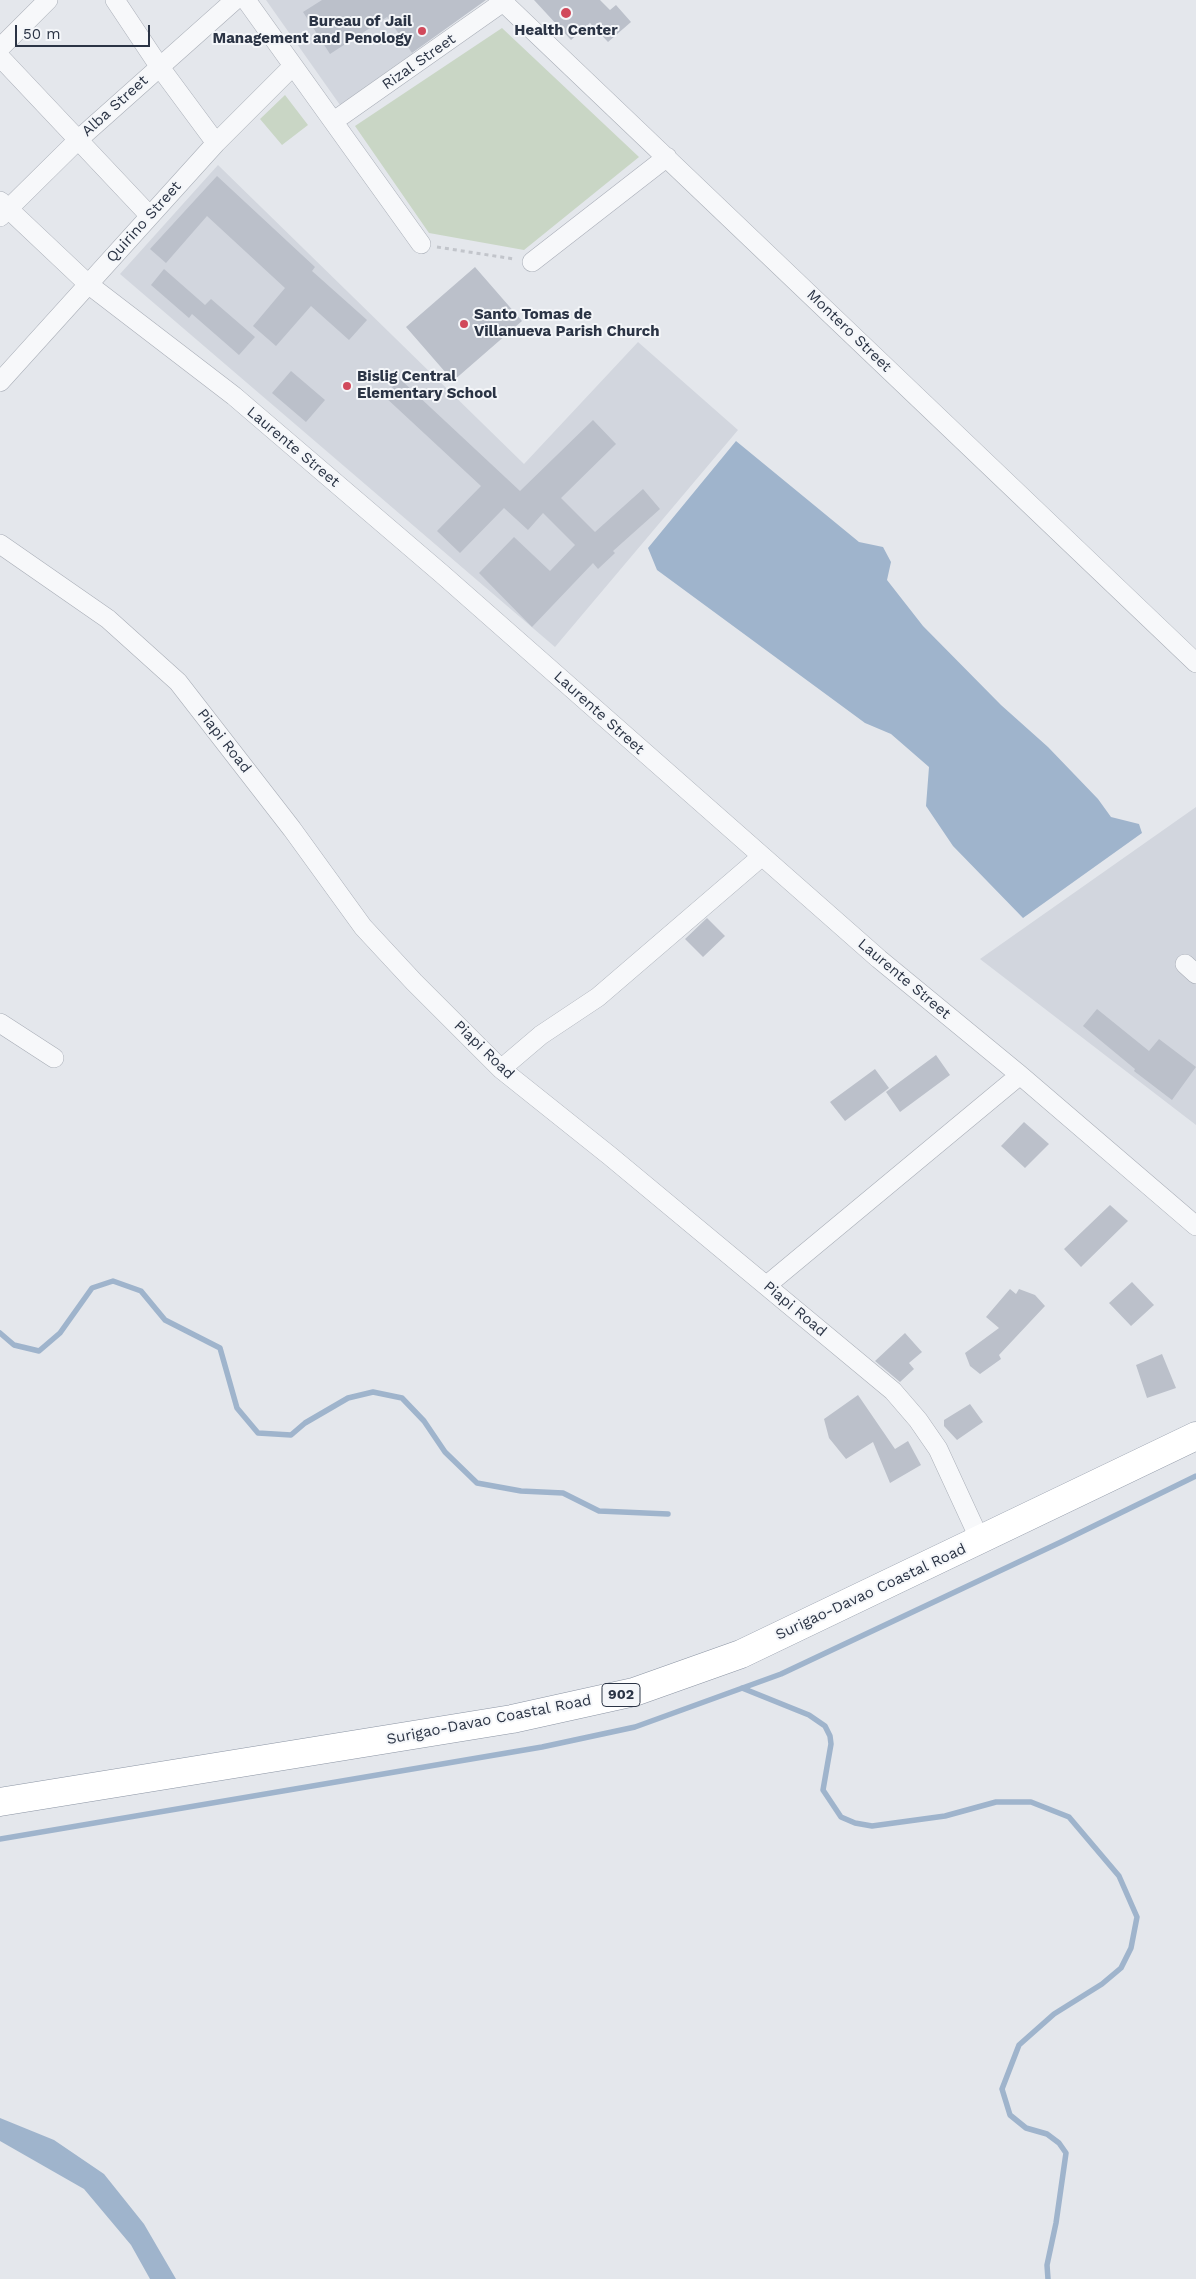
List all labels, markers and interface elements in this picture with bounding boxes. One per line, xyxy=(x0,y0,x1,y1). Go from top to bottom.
marker: Health Center xyxy=(559,6,573,20)
place label: Bureau of Jail Management and Penology xyxy=(213,13,412,48)
scale bar xyxy=(18,15,152,47)
place label: Health Center xyxy=(514,22,618,40)
text: 50 m xyxy=(23,25,60,43)
marker: Bureau of Jail Management and Penology xyxy=(416,25,428,37)
street label: Rizal Street xyxy=(379,30,459,94)
street label: Alba Street xyxy=(78,72,152,140)
street label: Quirino Street xyxy=(103,178,185,266)
street label: Montero Street xyxy=(803,286,895,376)
place label: Santo Tomas de Villanueva Parish Church xyxy=(474,306,660,341)
marker: Santo Tomas de Villanueva Parish Church xyxy=(458,318,470,330)
place label: Bislig Central Elementary School xyxy=(357,368,497,403)
marker: Bislig Central Elementary School xyxy=(341,380,353,392)
street label: Laurente Street xyxy=(243,403,343,491)
street label: Laurente Street xyxy=(550,668,648,758)
street label: Piapi Road xyxy=(193,705,255,777)
street label: Laurente Street xyxy=(854,935,954,1023)
street label: Piapi Road xyxy=(450,1017,518,1083)
street label: Piapi Road xyxy=(760,1277,830,1341)
street label: Surigao-Davao Coastal Road xyxy=(773,1540,969,1644)
road number: 902 xyxy=(602,1684,640,1706)
street label: Surigao-Davao Coastal Road xyxy=(385,1691,593,1749)

